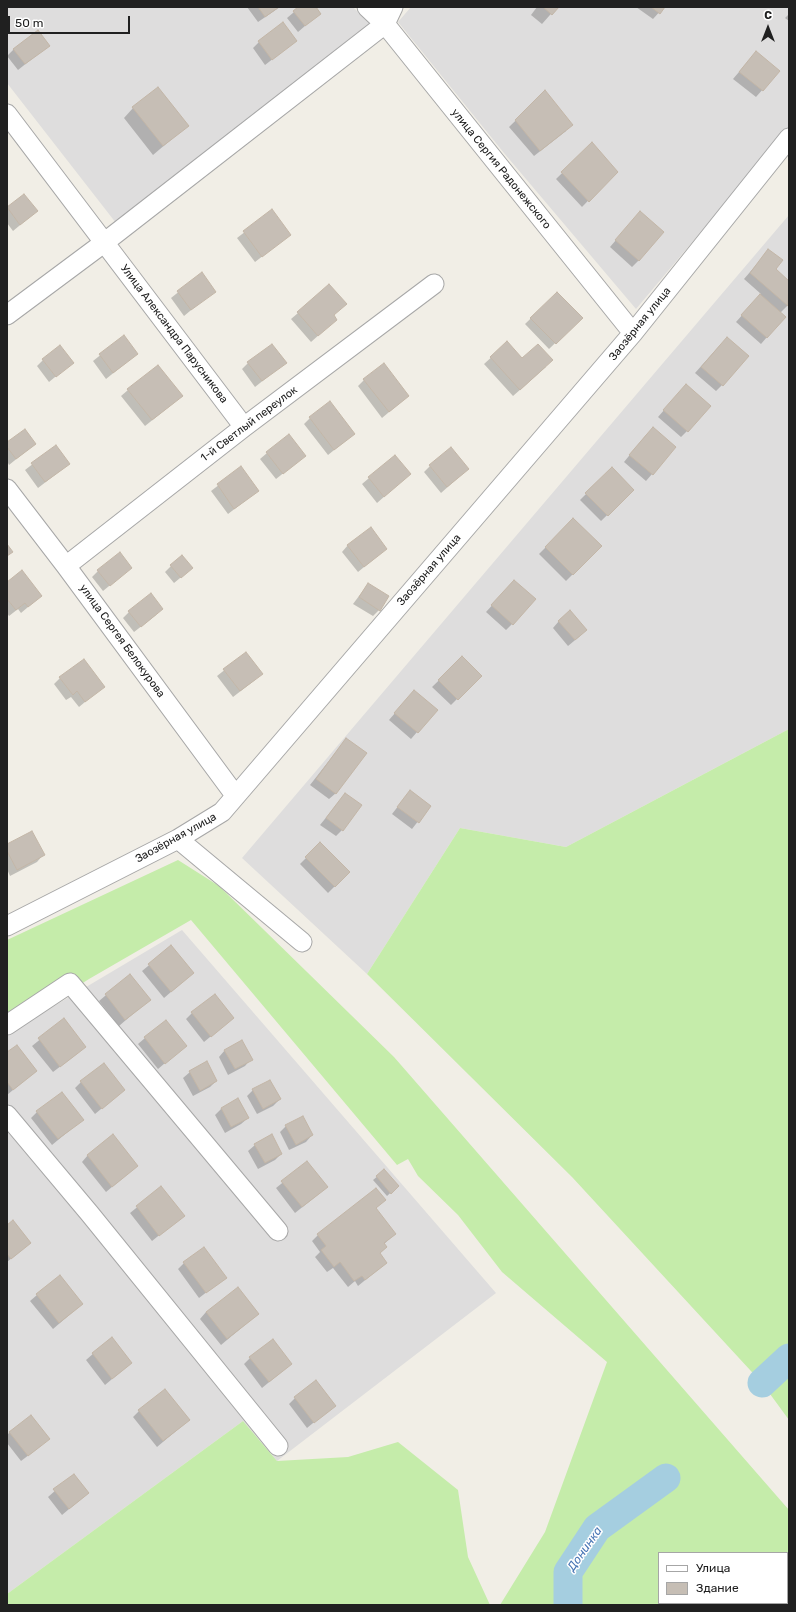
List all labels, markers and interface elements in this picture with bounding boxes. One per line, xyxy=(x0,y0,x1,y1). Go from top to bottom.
scale bar xyxy=(10,8,132,34)
north arrow xyxy=(748,8,788,48)
text: С xyxy=(764,9,772,22)
text: 50 m xyxy=(15,16,43,30)
street label: улица Сергия Радонежского xyxy=(448,106,554,232)
street label: Улица Александра Парусникова xyxy=(117,262,231,406)
street label: Заозёрная улица xyxy=(606,285,674,363)
street label: 1-й Светлый переулок xyxy=(198,383,300,465)
street label: Заозёрная улица xyxy=(394,531,464,609)
street label: улица Сергея Белокурова xyxy=(76,582,168,700)
street label: Заозёрная улица xyxy=(133,810,219,866)
water label: Донинка xyxy=(565,1524,605,1574)
legend xyxy=(658,1552,788,1604)
text: Улица xyxy=(696,1561,730,1575)
text: Здание xyxy=(696,1581,739,1595)

